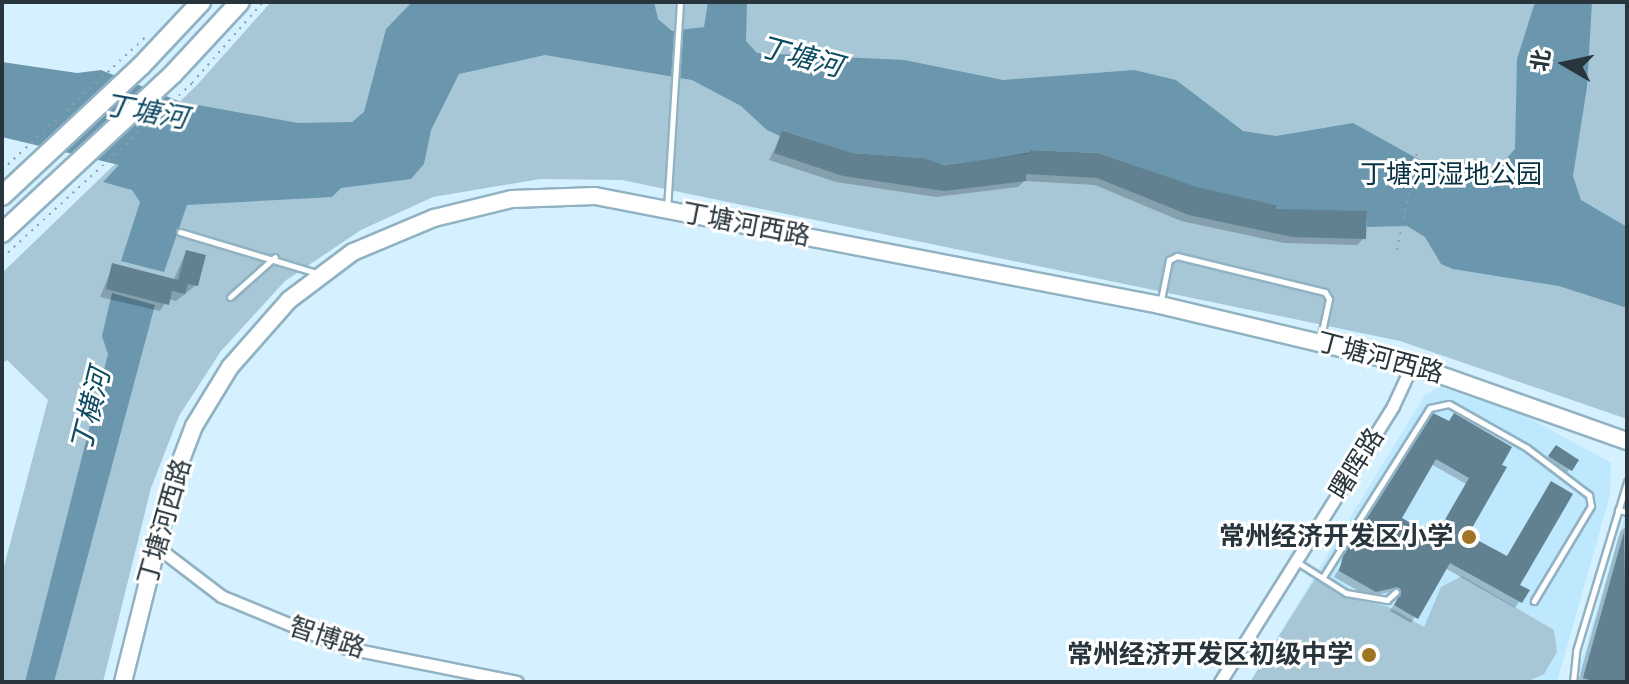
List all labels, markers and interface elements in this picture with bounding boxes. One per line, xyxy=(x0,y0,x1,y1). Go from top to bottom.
north arrow xyxy=(1525,24,1605,104)
water label: 丁塘河 xyxy=(756,29,846,83)
text: 北 xyxy=(1526,47,1556,73)
water label: 丁塘河 xyxy=(102,87,190,135)
park label: 丁塘河湿地公园 xyxy=(1360,159,1542,191)
street label: 丁塘河西路 xyxy=(679,197,813,253)
street label: 丁塘河西路 xyxy=(1313,326,1447,390)
water label: 丁横河 xyxy=(64,365,116,455)
street label: 曙晖路 xyxy=(1323,423,1391,505)
street label: 丁塘河西路 xyxy=(132,455,198,589)
place label: 常州经济开发区小学 xyxy=(1219,521,1453,553)
marker: 常州经济开发区小学 xyxy=(1460,528,1478,546)
street label: 智博路 xyxy=(285,611,369,665)
place label: 常州经济开发区初级中学 xyxy=(1067,639,1353,671)
marker: 常州经济开发区初级中学 xyxy=(1360,646,1378,664)

